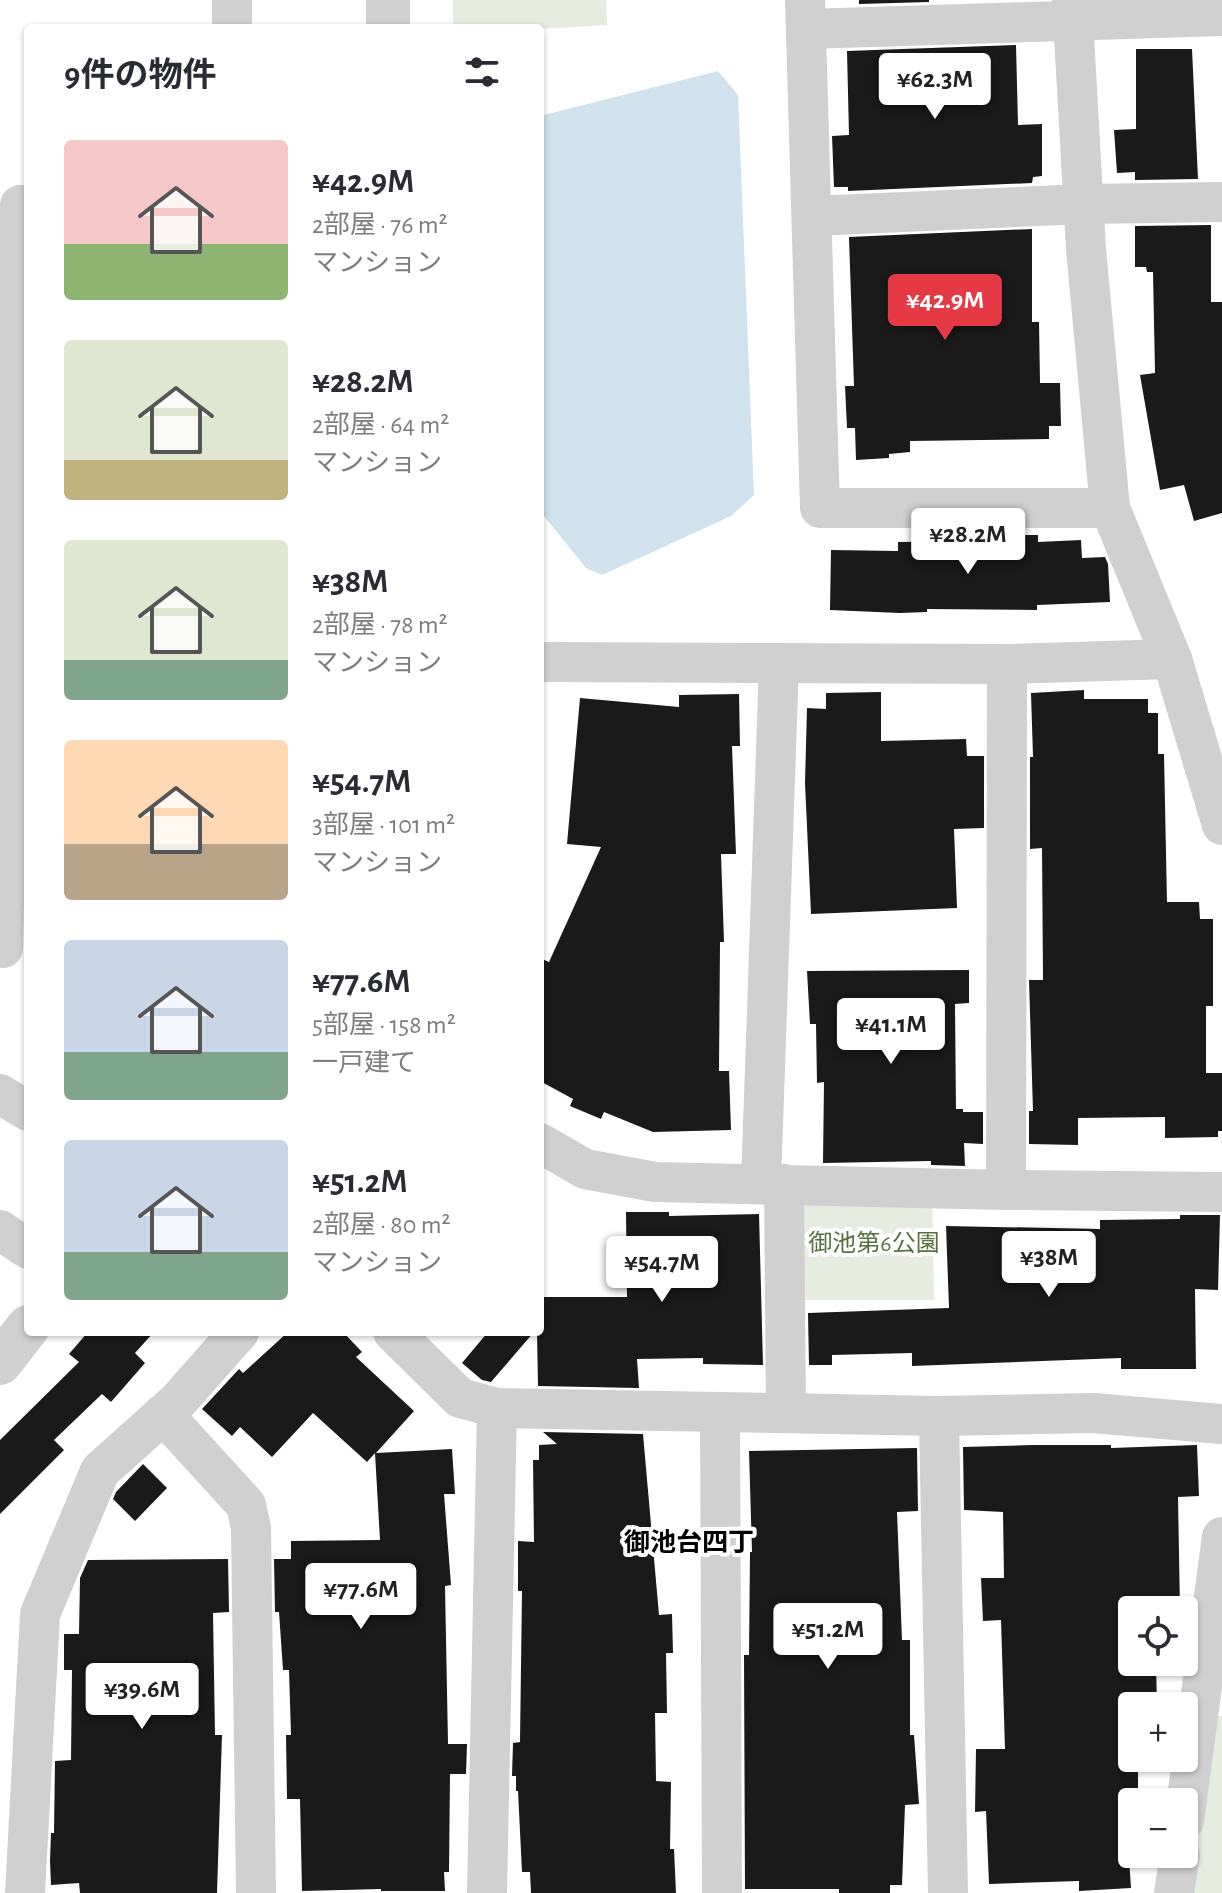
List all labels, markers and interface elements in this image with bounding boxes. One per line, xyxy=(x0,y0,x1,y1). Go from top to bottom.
icon: filters xyxy=(460,50,504,94)
pin: ¥62.3M xyxy=(870,53,1000,121)
text: 9件の物件 xyxy=(64,59,216,93)
text: ¥62.3M xyxy=(897,66,973,92)
text: ¥42.9M xyxy=(312,165,414,199)
icon: home xyxy=(128,172,224,268)
text: 2部屋 · 76 m² xyxy=(312,212,448,238)
text: マンション xyxy=(312,250,442,276)
pin: ¥42.9M xyxy=(880,274,1010,342)
text: ¥42.9M xyxy=(906,287,984,313)
text: ¥28.2M xyxy=(312,365,414,399)
icon: home xyxy=(128,372,224,468)
text: 2部屋 · 64 m² xyxy=(312,412,449,438)
text: マンション xyxy=(312,450,442,476)
pin: ¥28.2M xyxy=(903,508,1033,576)
text: ¥28.2M xyxy=(929,521,1007,547)
text: ¥38M xyxy=(312,565,388,599)
icon: home xyxy=(128,572,224,668)
text: 2部屋 · 78 m² xyxy=(312,612,448,638)
text: マンション xyxy=(312,650,442,676)
text: ¥54.7M xyxy=(312,765,411,799)
icon: home xyxy=(128,772,224,868)
text: 3部屋 · 101 m² xyxy=(312,812,455,838)
text: マンション xyxy=(312,850,442,876)
text: ¥77.6M xyxy=(312,965,411,999)
icon: home xyxy=(128,972,224,1068)
pin: ¥41.1M xyxy=(826,998,956,1066)
text: ¥41.1M xyxy=(855,1011,927,1037)
text: 5部屋 · 158 m² xyxy=(312,1012,456,1038)
text: 一戸建て xyxy=(312,1050,416,1076)
text: ¥51.2M xyxy=(312,1165,408,1199)
icon: home xyxy=(128,1172,224,1268)
text: 2部屋 · 80 m² xyxy=(312,1212,451,1238)
park label: 御池第6公園 xyxy=(808,1230,940,1256)
pin: ¥38M xyxy=(1002,1231,1096,1299)
pin: ¥54.7M xyxy=(597,1236,727,1304)
text: ¥38M xyxy=(1020,1244,1078,1270)
text: ¥54.7M xyxy=(624,1249,700,1275)
text: マンション xyxy=(312,1250,442,1276)
district label: 御池台四丁 xyxy=(624,1528,754,1556)
pin: ¥77.6M xyxy=(296,1563,426,1631)
text: ¥77.6M xyxy=(323,1576,399,1602)
map controls xyxy=(1118,1596,1198,1868)
button: locate xyxy=(1118,1596,1198,1676)
pin: ¥51.2M xyxy=(763,1603,893,1671)
text: ¥51.2M xyxy=(791,1616,865,1642)
pin: ¥39.6M xyxy=(77,1663,207,1731)
text: ¥39.6M xyxy=(104,1676,180,1702)
button: + xyxy=(1118,1692,1198,1772)
button: − xyxy=(1118,1788,1198,1868)

